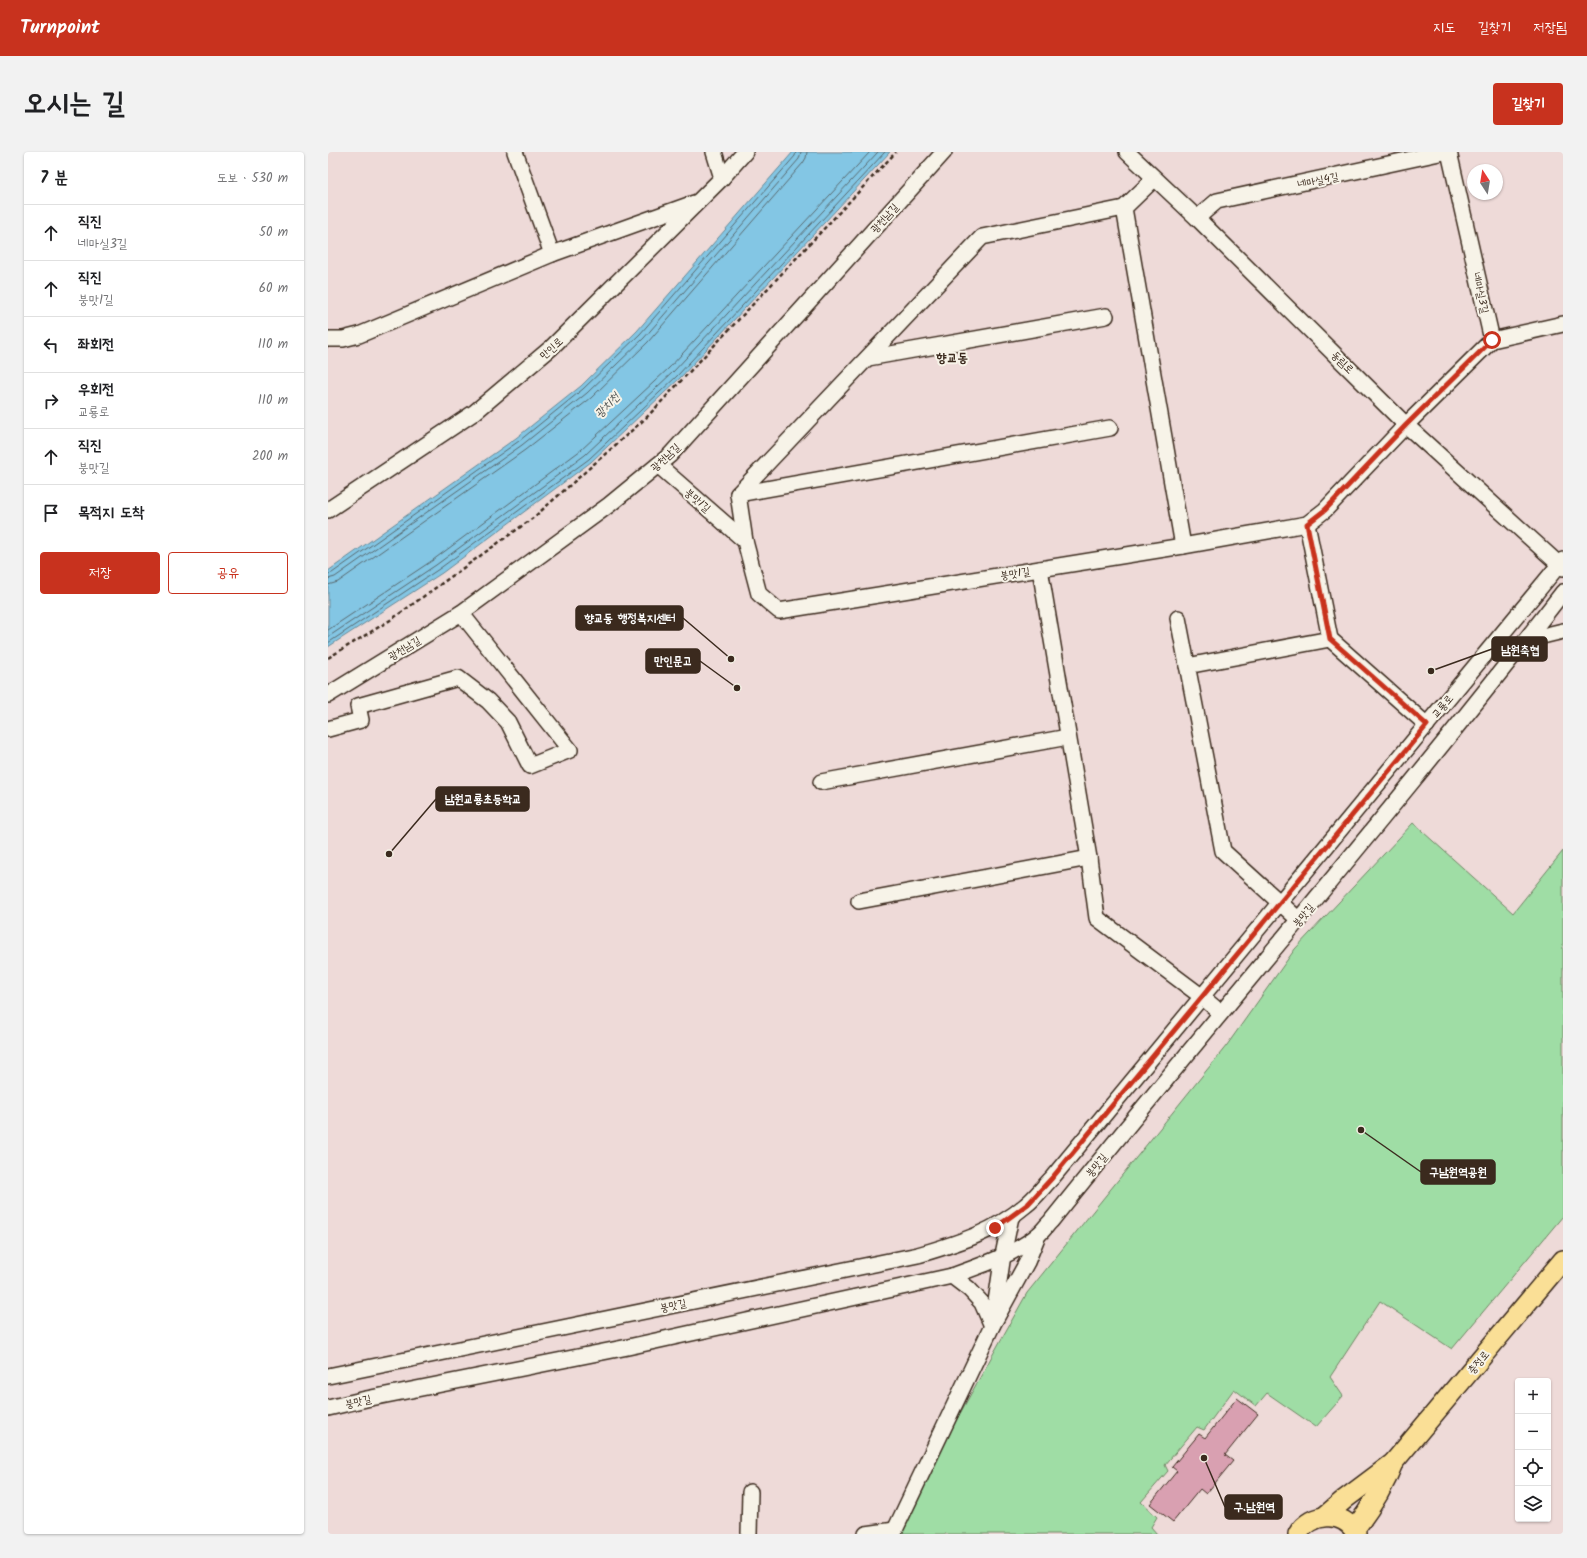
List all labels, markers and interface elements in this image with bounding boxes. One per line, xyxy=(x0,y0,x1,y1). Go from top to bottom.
text: Turnpoint xyxy=(20,13,100,43)
text: 지도 xyxy=(1433,17,1455,39)
text: 길찾기 xyxy=(1477,17,1511,39)
text: 저장됨 xyxy=(1533,17,1567,39)
text: 오시는 길 xyxy=(24,82,125,127)
button: 길찾기 xyxy=(1493,83,1563,125)
north arrow xyxy=(1467,164,1503,200)
text: 7 분 xyxy=(40,165,68,192)
text: 도보 · 530 m xyxy=(217,168,288,189)
street label: 네마실4길 xyxy=(1296,168,1341,194)
street label: 광천남길 xyxy=(866,199,903,238)
text: 직진 xyxy=(78,210,102,234)
icon: ahead xyxy=(40,222,62,244)
text: 50 m xyxy=(259,222,288,243)
text: 네마실3길 xyxy=(78,234,127,255)
text: 직진 xyxy=(78,266,102,290)
street label: 네마실3길 xyxy=(1467,271,1494,316)
icon: ahead xyxy=(40,278,62,300)
text: 60 m xyxy=(259,278,288,299)
text: 붕맛1길 xyxy=(78,290,113,311)
route start xyxy=(1483,331,1501,349)
text: 좌회전 xyxy=(78,333,114,357)
street label: 만인로 xyxy=(536,333,568,364)
icon: left xyxy=(40,334,62,356)
text: 110 m xyxy=(258,334,288,355)
street label: 동림로 xyxy=(1327,347,1358,379)
district label: 향교동 xyxy=(935,348,968,369)
text: 우회전 xyxy=(78,378,114,402)
water label: 광치천 xyxy=(590,387,625,422)
icon: right xyxy=(40,390,62,412)
text: 110 m xyxy=(258,390,288,411)
text: 교룡로 xyxy=(78,402,109,423)
text: 직진 xyxy=(78,434,102,458)
street label: 광천남길 xyxy=(647,439,685,476)
icon: ahead xyxy=(40,446,62,468)
text: 200 m xyxy=(252,446,288,467)
text: 붕맛길 xyxy=(78,458,109,479)
street label: 붕맛1길 xyxy=(680,484,715,517)
text: 목적지 도착 xyxy=(78,501,144,525)
icon: arrive xyxy=(40,502,62,524)
button: 저장 xyxy=(40,552,160,594)
button: 공유 xyxy=(168,552,288,594)
street label: 붕맛1길 xyxy=(999,563,1032,585)
callout: 향교동 행정복지센터 xyxy=(576,606,683,630)
text: 향교동 행정복지센터 xyxy=(583,609,676,628)
street label: 광천남길 xyxy=(385,632,424,666)
callout: 남원축협 xyxy=(1492,637,1547,661)
text: 남원축협 xyxy=(1501,641,1540,660)
callout: 만인문고 xyxy=(646,649,700,673)
text: 만인문고 xyxy=(654,652,692,671)
street label: 교룡로 xyxy=(1427,691,1458,723)
callout: 남원교룡초등학교 xyxy=(436,787,529,811)
text: 남원교룡초등학교 xyxy=(444,790,522,809)
street label: 붕맛길 xyxy=(1288,900,1319,932)
street label: 붕맛길 xyxy=(1081,1150,1112,1182)
callout: 구남원역공원 xyxy=(1421,1160,1495,1184)
text: 구남원역공원 xyxy=(1429,1163,1487,1182)
route end xyxy=(986,1219,1004,1237)
street label: 붕맛길 xyxy=(658,1294,688,1318)
street label: 충정로 xyxy=(1463,1347,1494,1379)
map controls xyxy=(1515,1378,1551,1522)
button: + xyxy=(1515,1378,1551,1414)
street label: 붕맛길 xyxy=(343,1390,373,1414)
button: − xyxy=(1515,1414,1551,1450)
button: locate xyxy=(1515,1450,1551,1486)
button: layers xyxy=(1515,1486,1551,1522)
callout: 구.남원역 xyxy=(1225,1495,1282,1519)
text: 구.남원역 xyxy=(1233,1498,1275,1517)

